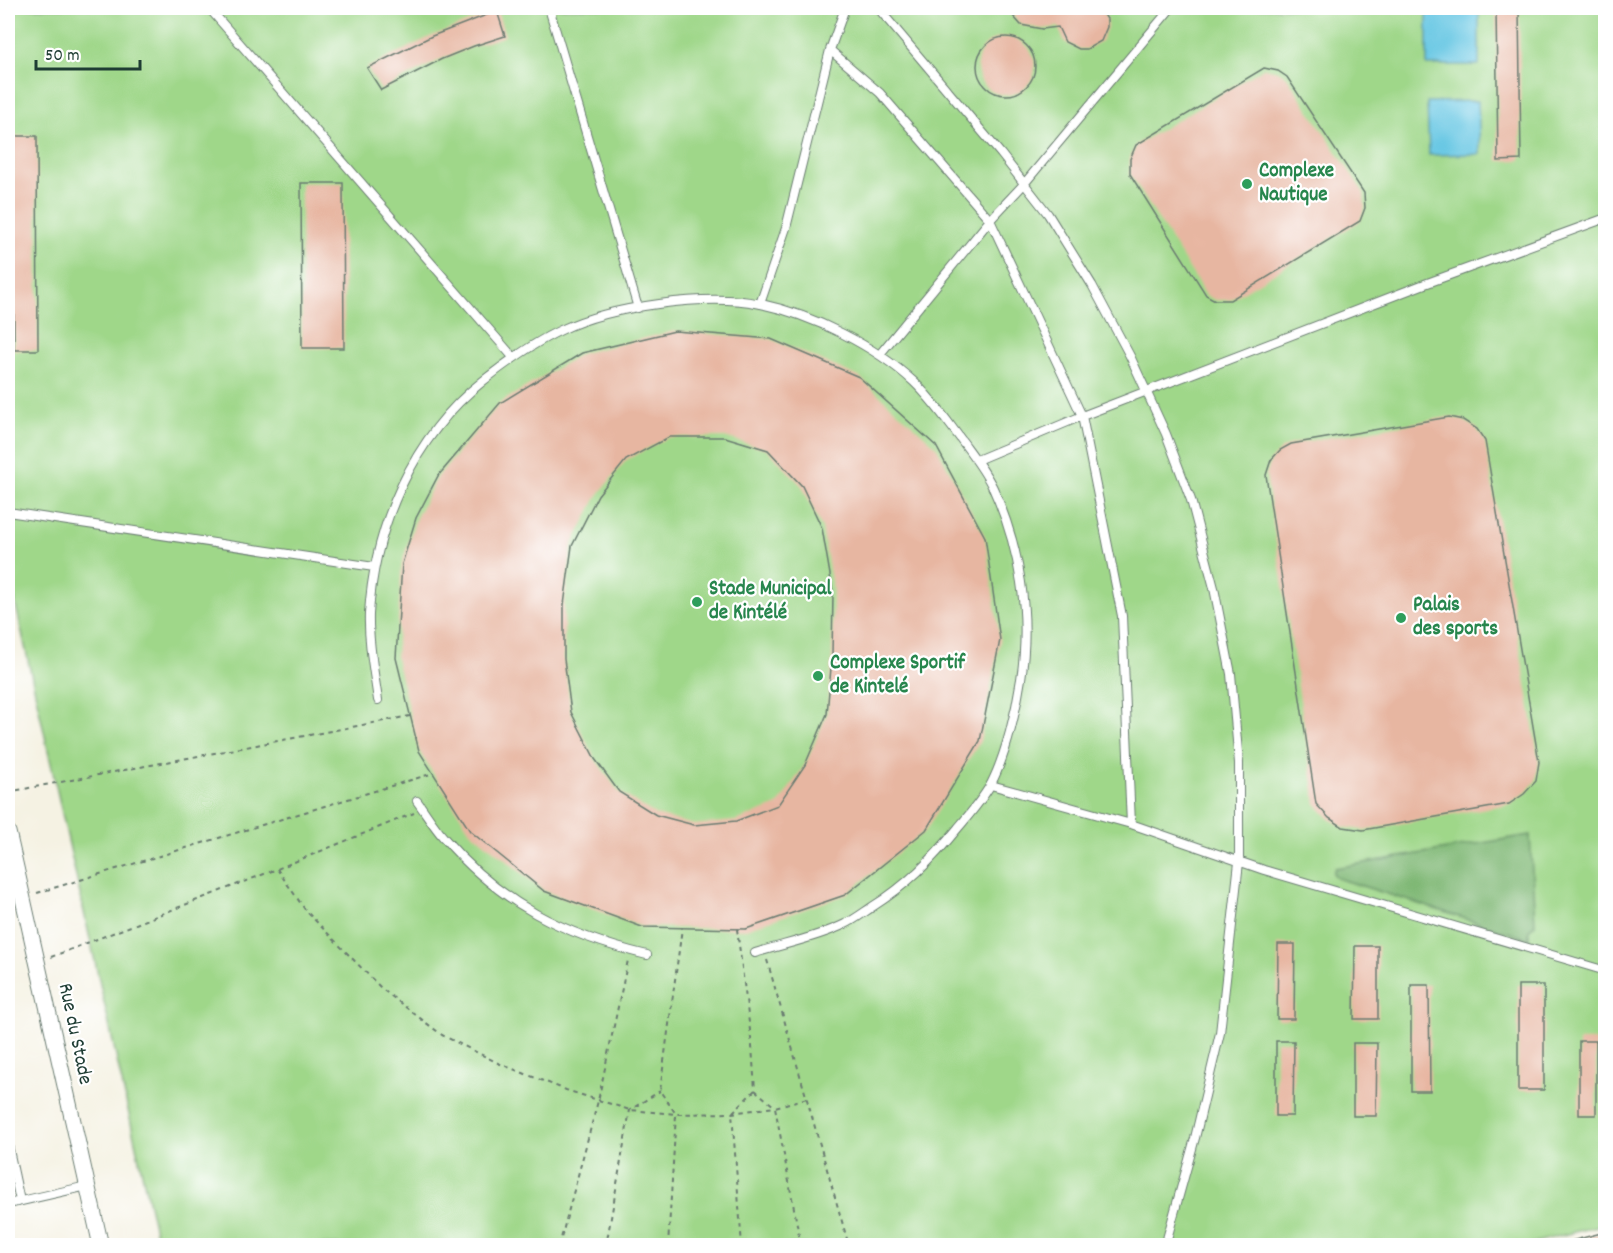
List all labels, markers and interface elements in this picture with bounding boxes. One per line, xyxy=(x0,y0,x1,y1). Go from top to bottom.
scale bar xyxy=(36,33,140,71)
text: 50 m xyxy=(45,44,80,69)
place label: Complexe Nautique xyxy=(1259,157,1334,211)
marker: Complexe Nautique xyxy=(1240,177,1254,191)
place label: Stade Municipal de Kintélé xyxy=(709,575,832,629)
place label: Palais des sports xyxy=(1413,591,1498,645)
marker: Stade Municipal de Kintélé xyxy=(690,595,704,609)
marker: Palais des sports xyxy=(1394,611,1408,625)
place label: Complexe Sportif de Kintelé xyxy=(830,649,967,703)
marker: Complexe Sportif de Kintelé xyxy=(811,669,825,683)
street label: Rue du Stade xyxy=(49,981,99,1087)

